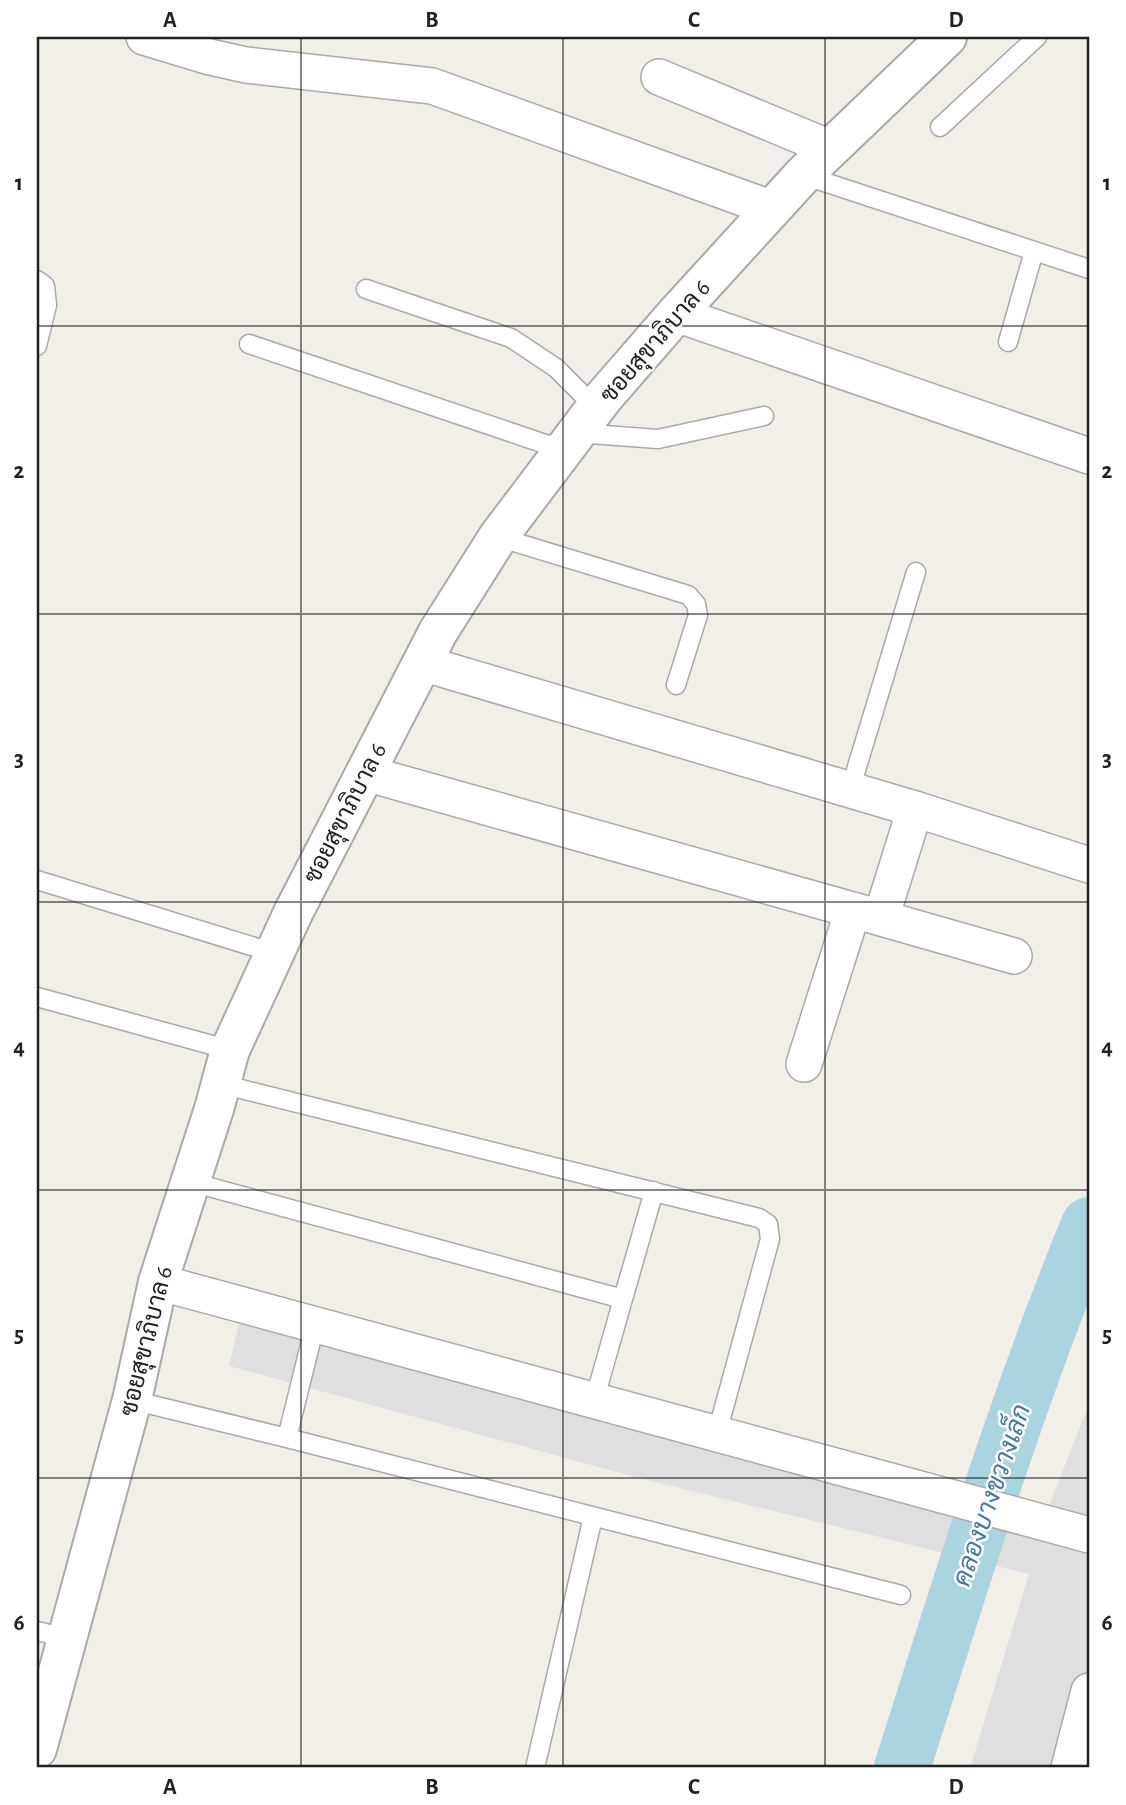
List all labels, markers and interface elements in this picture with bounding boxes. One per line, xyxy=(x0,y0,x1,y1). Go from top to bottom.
text: A xyxy=(163,9,177,32)
text: B xyxy=(425,9,439,32)
text: C xyxy=(688,9,700,32)
text: D xyxy=(948,9,964,32)
text: 1 xyxy=(15,172,23,195)
text: 1 xyxy=(1103,172,1111,195)
street label: ซอยสุขาภิบาล 6 xyxy=(594,274,717,409)
text: 2 xyxy=(14,460,25,483)
text: 2 xyxy=(1102,460,1113,483)
street label: ซอยสุขาภิบาล 6 xyxy=(298,738,394,889)
text: 3 xyxy=(14,748,24,771)
text: 3 xyxy=(1102,748,1112,771)
text: 4 xyxy=(13,1036,25,1059)
text: 4 xyxy=(1101,1036,1113,1059)
street label: ซอยสุขาภิบาล 6 xyxy=(114,1263,180,1419)
text: 5 xyxy=(14,1324,24,1347)
text: 5 xyxy=(1102,1324,1112,1347)
water label: คลองบางขวางเล็ก xyxy=(943,1399,1035,1590)
text: 6 xyxy=(13,1612,25,1635)
text: 6 xyxy=(1101,1612,1113,1635)
text: A xyxy=(163,1776,177,1799)
text: B xyxy=(425,1776,439,1799)
text: C xyxy=(688,1776,700,1799)
text: D xyxy=(948,1776,964,1799)

